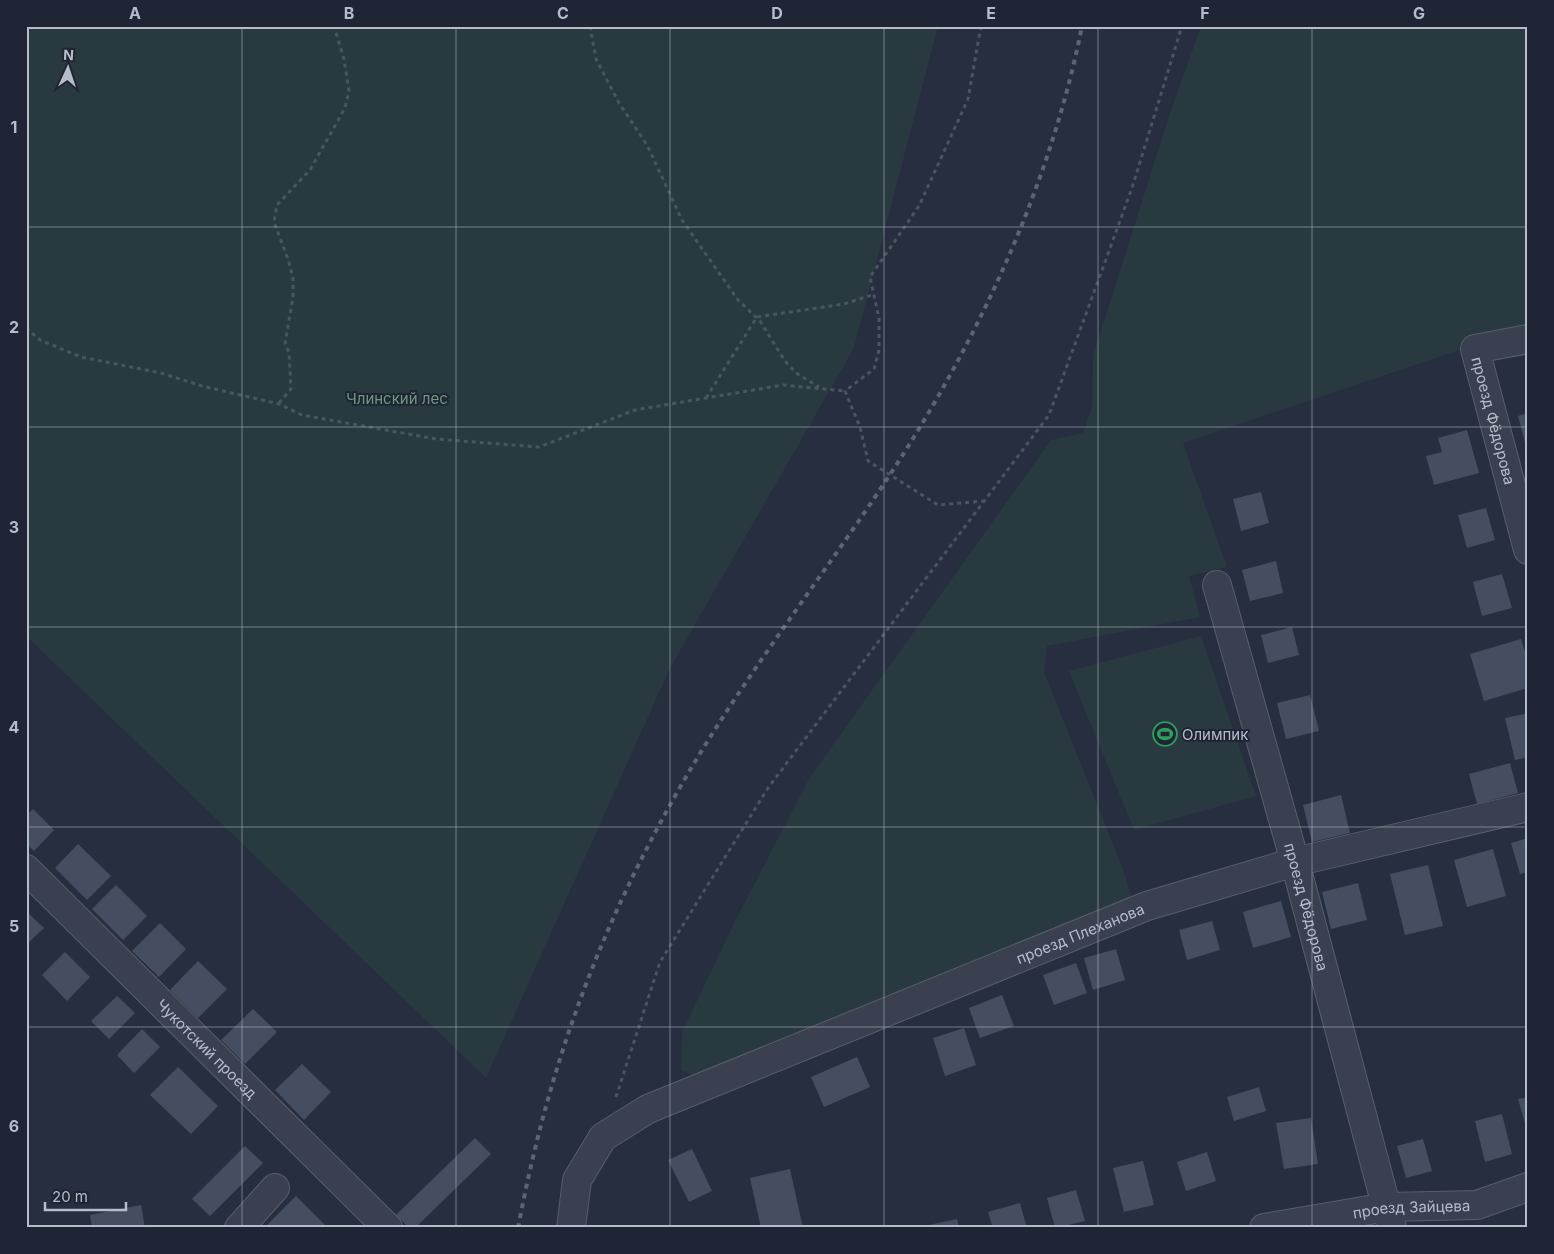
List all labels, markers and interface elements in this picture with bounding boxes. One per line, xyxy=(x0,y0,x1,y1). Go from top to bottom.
text: A xyxy=(129,3,141,23)
text: B xyxy=(344,3,354,23)
text: C xyxy=(557,3,569,23)
text: D xyxy=(771,3,783,23)
text: E xyxy=(986,3,996,23)
text: F xyxy=(1200,3,1210,23)
text: G xyxy=(1413,3,1425,23)
north arrow xyxy=(42,42,92,92)
text: N xyxy=(63,46,74,63)
text: 1 xyxy=(11,117,17,137)
text: 2 xyxy=(9,317,19,337)
street label: проезд Фёдорова xyxy=(1468,355,1520,487)
park label: Члинский лес xyxy=(346,389,448,408)
text: 3 xyxy=(9,517,19,537)
text: 4 xyxy=(9,717,20,737)
sports icon: Олимпик xyxy=(1152,721,1178,747)
place label: Олимпик xyxy=(1182,725,1248,744)
street label: проезд Фёдорова xyxy=(1281,841,1333,973)
street label: проезд Плеханова xyxy=(1013,899,1147,968)
text: 5 xyxy=(9,916,19,936)
street label: Чукотский проезд xyxy=(153,995,261,1102)
text: 6 xyxy=(9,1116,19,1136)
scale bar xyxy=(45,1179,126,1211)
text: 20 m xyxy=(52,1187,88,1206)
street label: проезд Зайцева xyxy=(1351,1196,1470,1222)

